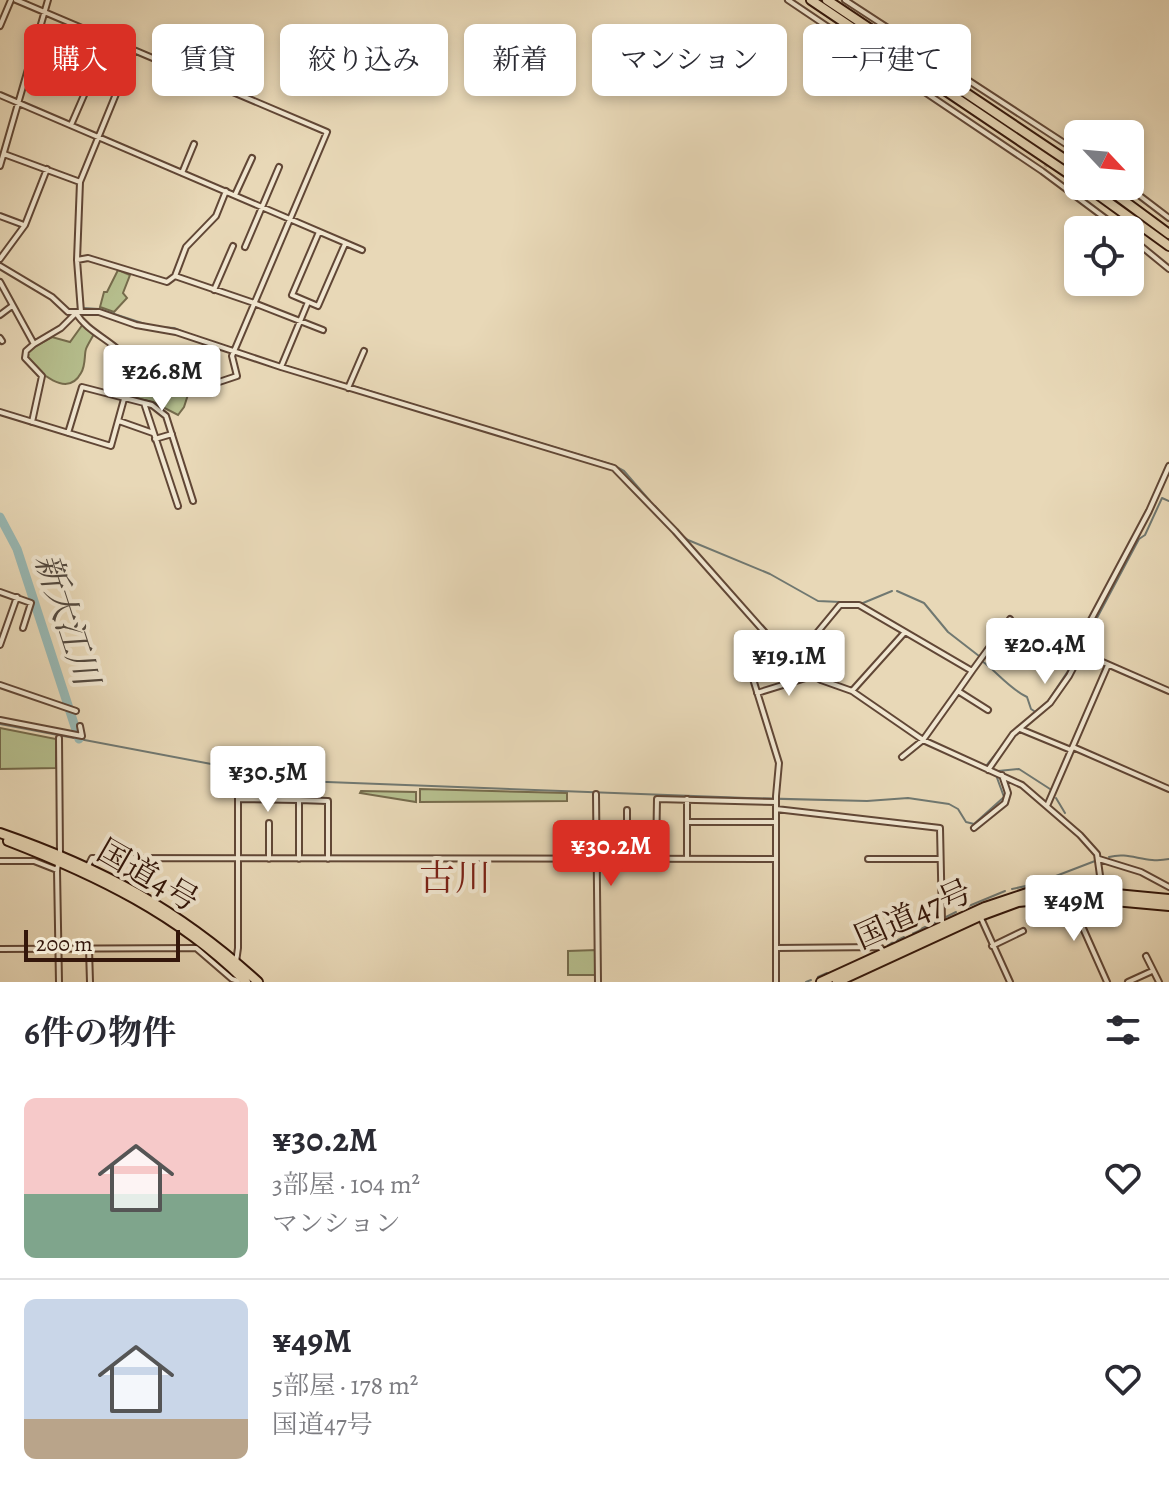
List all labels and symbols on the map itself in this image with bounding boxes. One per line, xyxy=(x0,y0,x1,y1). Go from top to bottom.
north arrow xyxy=(1064,120,1144,200)
pin: ¥26.8M xyxy=(97,345,227,413)
water label: 新大江川 xyxy=(24,547,112,695)
pin: ¥20.4M xyxy=(980,618,1110,686)
pin: ¥19.1M xyxy=(724,630,854,698)
pin: ¥30.5M xyxy=(203,746,333,814)
pin: ¥30.2M xyxy=(546,820,676,888)
street label: 国道4号 xyxy=(89,828,207,922)
district label: 古川 xyxy=(419,853,491,902)
street label: 国道47号 xyxy=(847,869,979,959)
pin: ¥49M xyxy=(1027,875,1121,943)
scale bar xyxy=(24,926,180,962)

